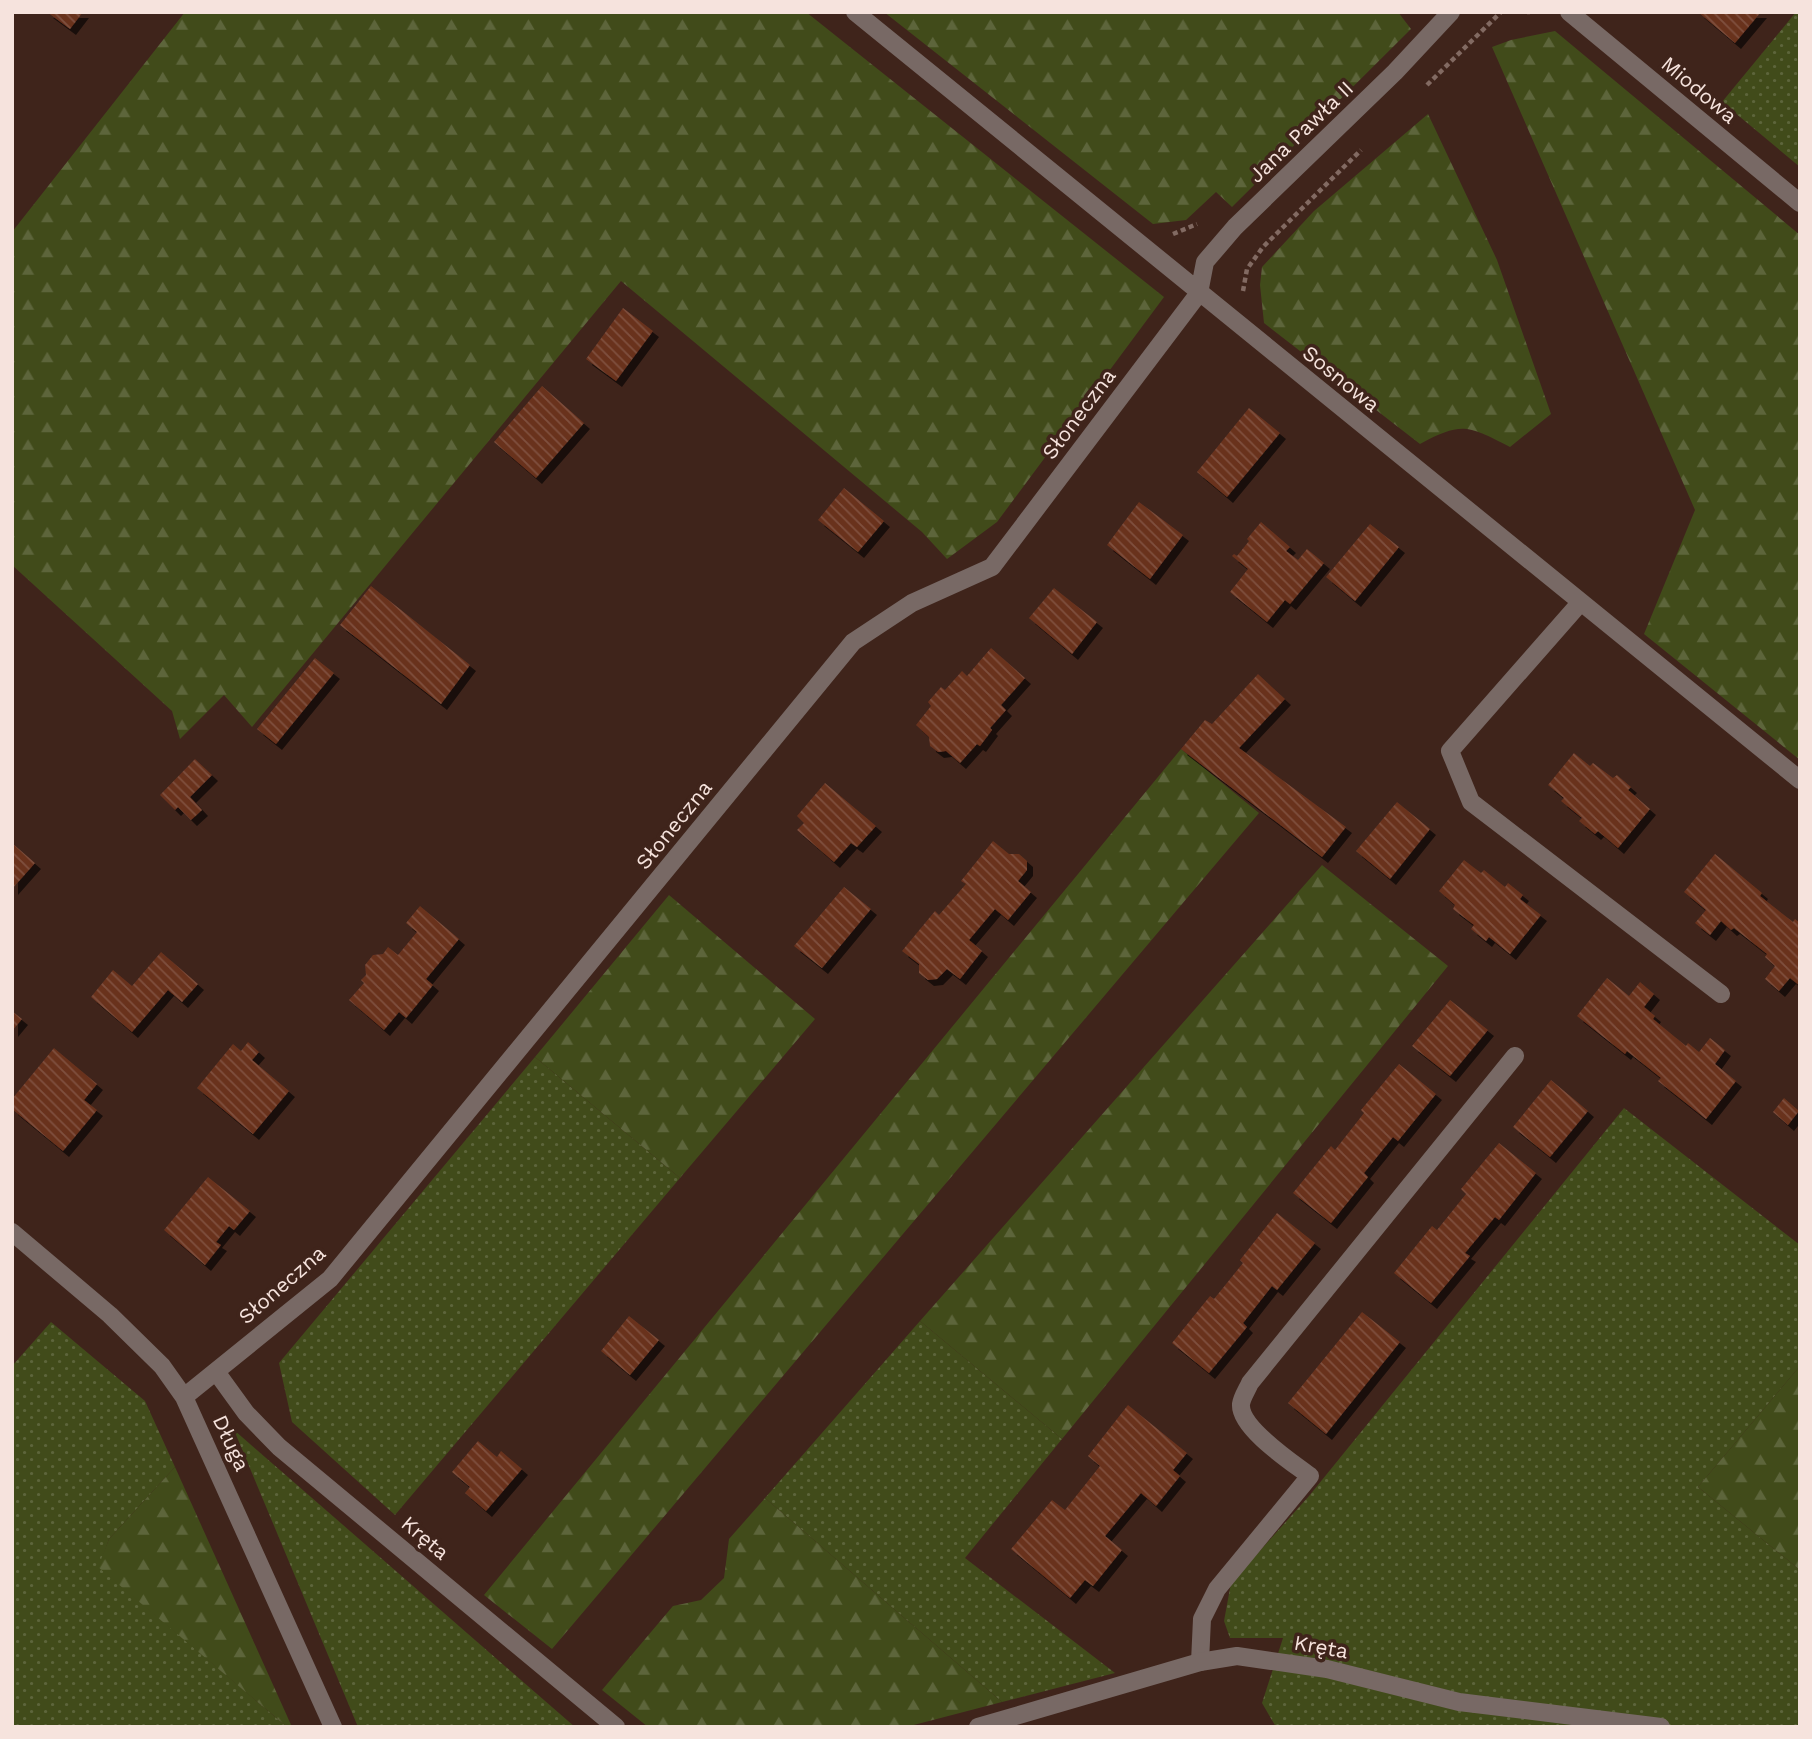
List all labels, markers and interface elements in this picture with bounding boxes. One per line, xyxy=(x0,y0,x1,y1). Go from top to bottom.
street label: Miodowa xyxy=(1657,51,1742,128)
street label: Jana Pawła II xyxy=(1243,76,1358,188)
street label: Sosnowa xyxy=(1298,340,1385,417)
street label: Słoneczna xyxy=(1036,363,1121,464)
street label: Słoneczna xyxy=(630,775,717,874)
street label: Słoneczna xyxy=(233,1240,330,1329)
street label: Długa xyxy=(208,1411,255,1475)
street label: Kręta xyxy=(396,1511,454,1565)
street label: Kręta xyxy=(1292,1629,1350,1664)

